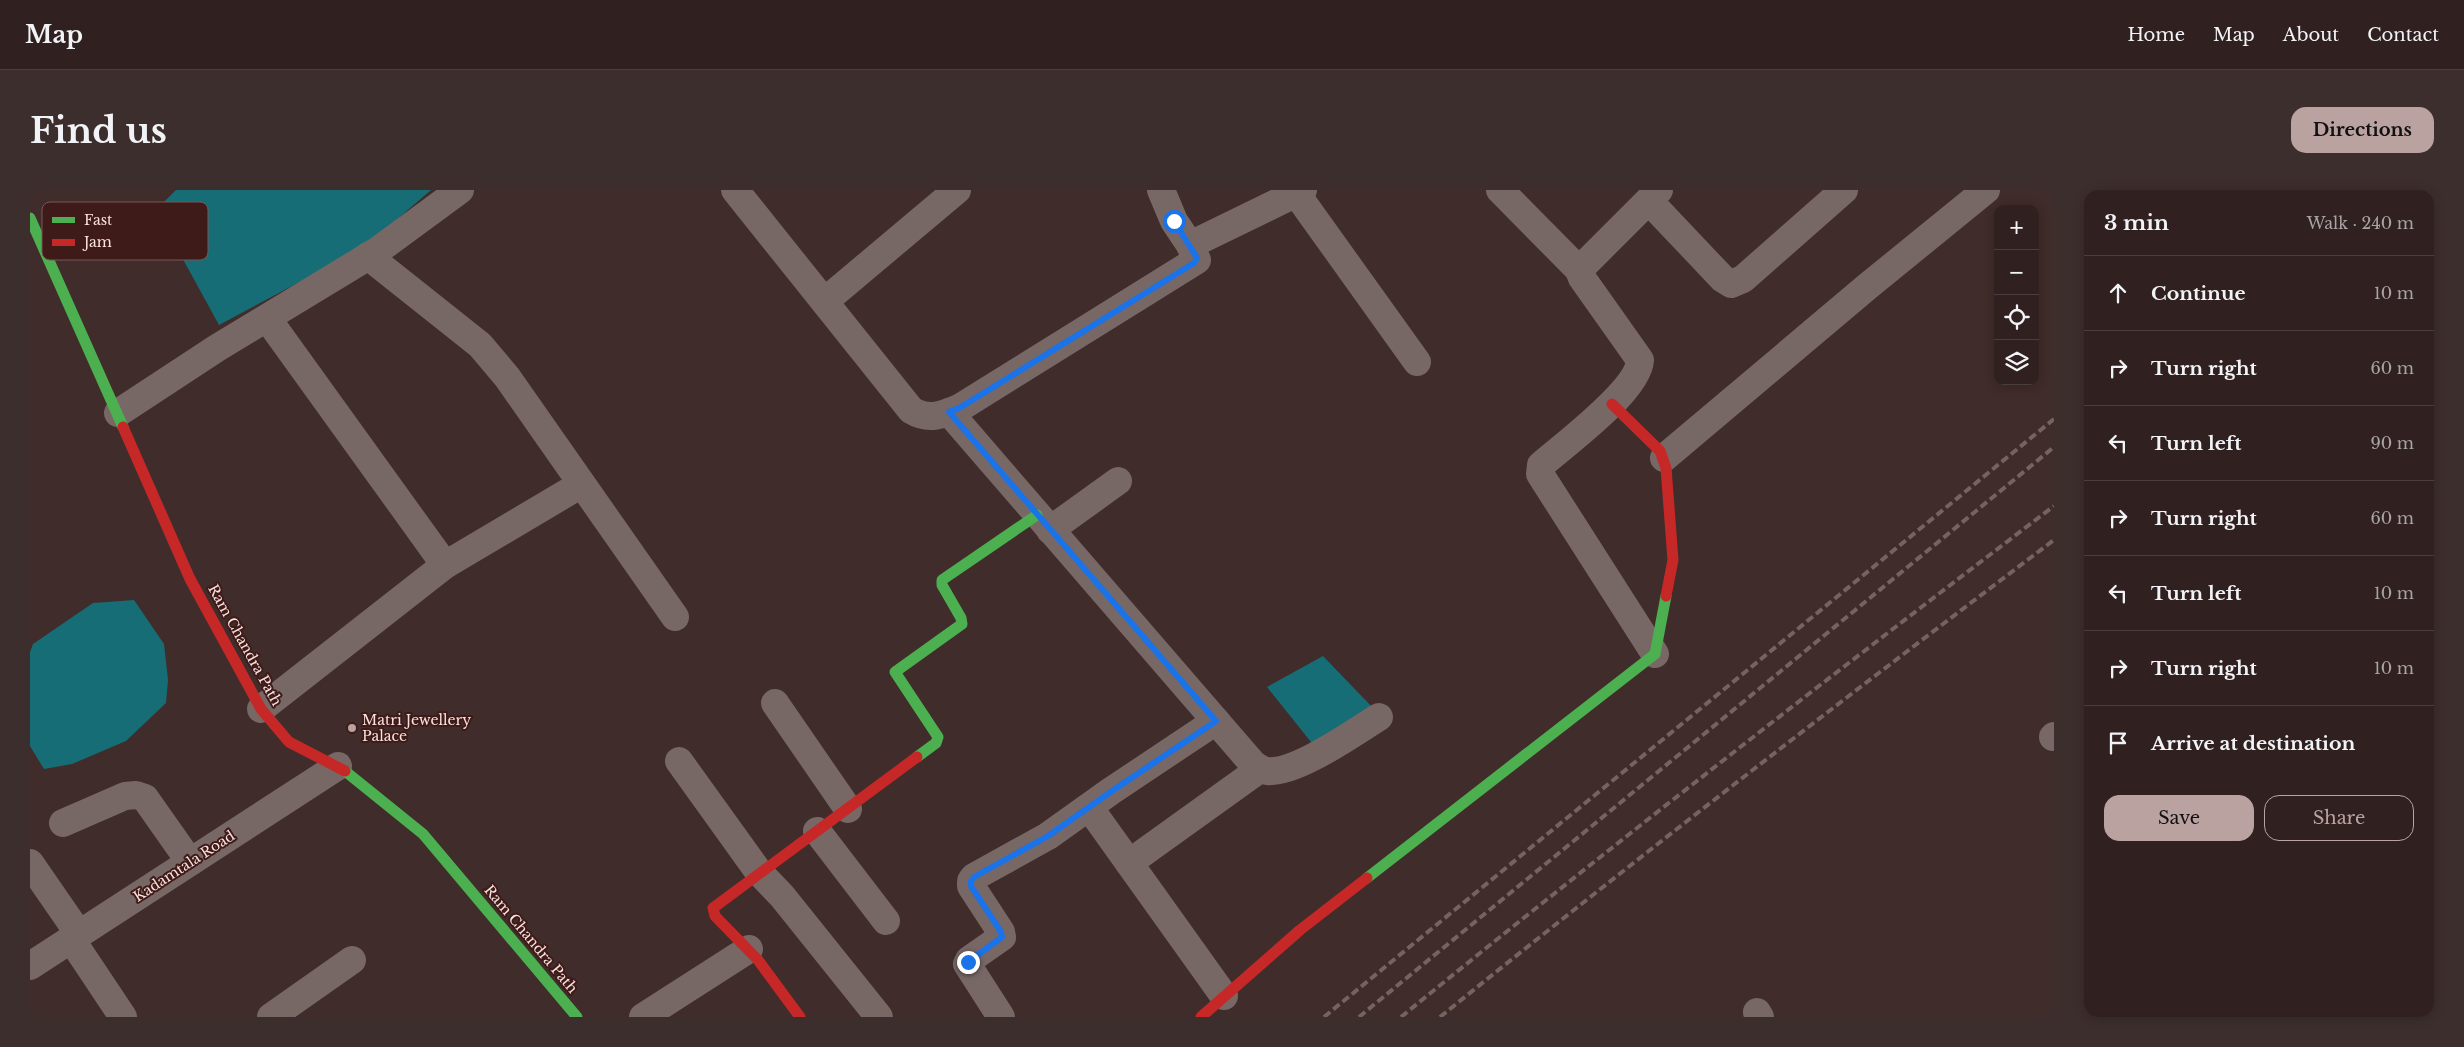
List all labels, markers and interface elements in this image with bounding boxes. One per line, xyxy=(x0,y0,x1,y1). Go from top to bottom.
text: Map xyxy=(25,20,83,49)
text: Home xyxy=(2127,24,2185,46)
text: Map xyxy=(2213,24,2255,46)
text: About xyxy=(2283,24,2339,46)
text: Contact xyxy=(2367,24,2439,46)
button: Directions xyxy=(2291,107,2434,153)
text: Find us xyxy=(30,109,167,152)
legend xyxy=(42,202,208,260)
map controls xyxy=(1994,205,2039,385)
button: + xyxy=(1994,205,2039,250)
route start xyxy=(1163,210,1186,233)
text: 3 min xyxy=(2104,210,2169,236)
text: Fast xyxy=(84,211,113,229)
text: Walk · 240 m xyxy=(2307,213,2414,233)
text: Jam xyxy=(82,233,112,251)
button: − xyxy=(1994,250,2039,295)
icon: ahead xyxy=(2104,279,2132,307)
text: Continue xyxy=(2151,282,2246,305)
text: 10 m xyxy=(2374,283,2414,303)
button: locate xyxy=(1994,295,2039,340)
button: layers xyxy=(1994,340,2039,385)
icon: right xyxy=(2104,354,2132,382)
text: Turn right xyxy=(2151,357,2257,380)
text: 60 m xyxy=(2371,358,2414,378)
icon: left xyxy=(2104,429,2132,457)
text: Turn left xyxy=(2151,432,2242,455)
text: 90 m xyxy=(2371,433,2414,453)
icon: right xyxy=(2104,504,2132,532)
text: Turn right xyxy=(2151,507,2257,530)
text: 60 m xyxy=(2371,508,2414,528)
icon: left xyxy=(2104,579,2132,607)
street label: Ram Chandra Path xyxy=(204,581,286,709)
text: Turn left xyxy=(2151,582,2242,605)
text: 10 m xyxy=(2374,583,2414,603)
icon: right xyxy=(2104,654,2132,682)
text: Turn right xyxy=(2151,657,2257,680)
text: 10 m xyxy=(2374,658,2414,678)
place label: Matri Jewellery Palace xyxy=(362,711,471,745)
marker: Matri Jewellery Palace xyxy=(346,722,358,734)
icon: arrive xyxy=(2104,729,2132,757)
text: Arrive at destination xyxy=(2151,732,2355,755)
button: Save xyxy=(2104,795,2254,841)
button: Share xyxy=(2264,795,2414,841)
street label: Kadamtala Road xyxy=(130,826,239,906)
street label: Ram Chandra Path xyxy=(480,881,582,997)
route end xyxy=(957,951,980,974)

